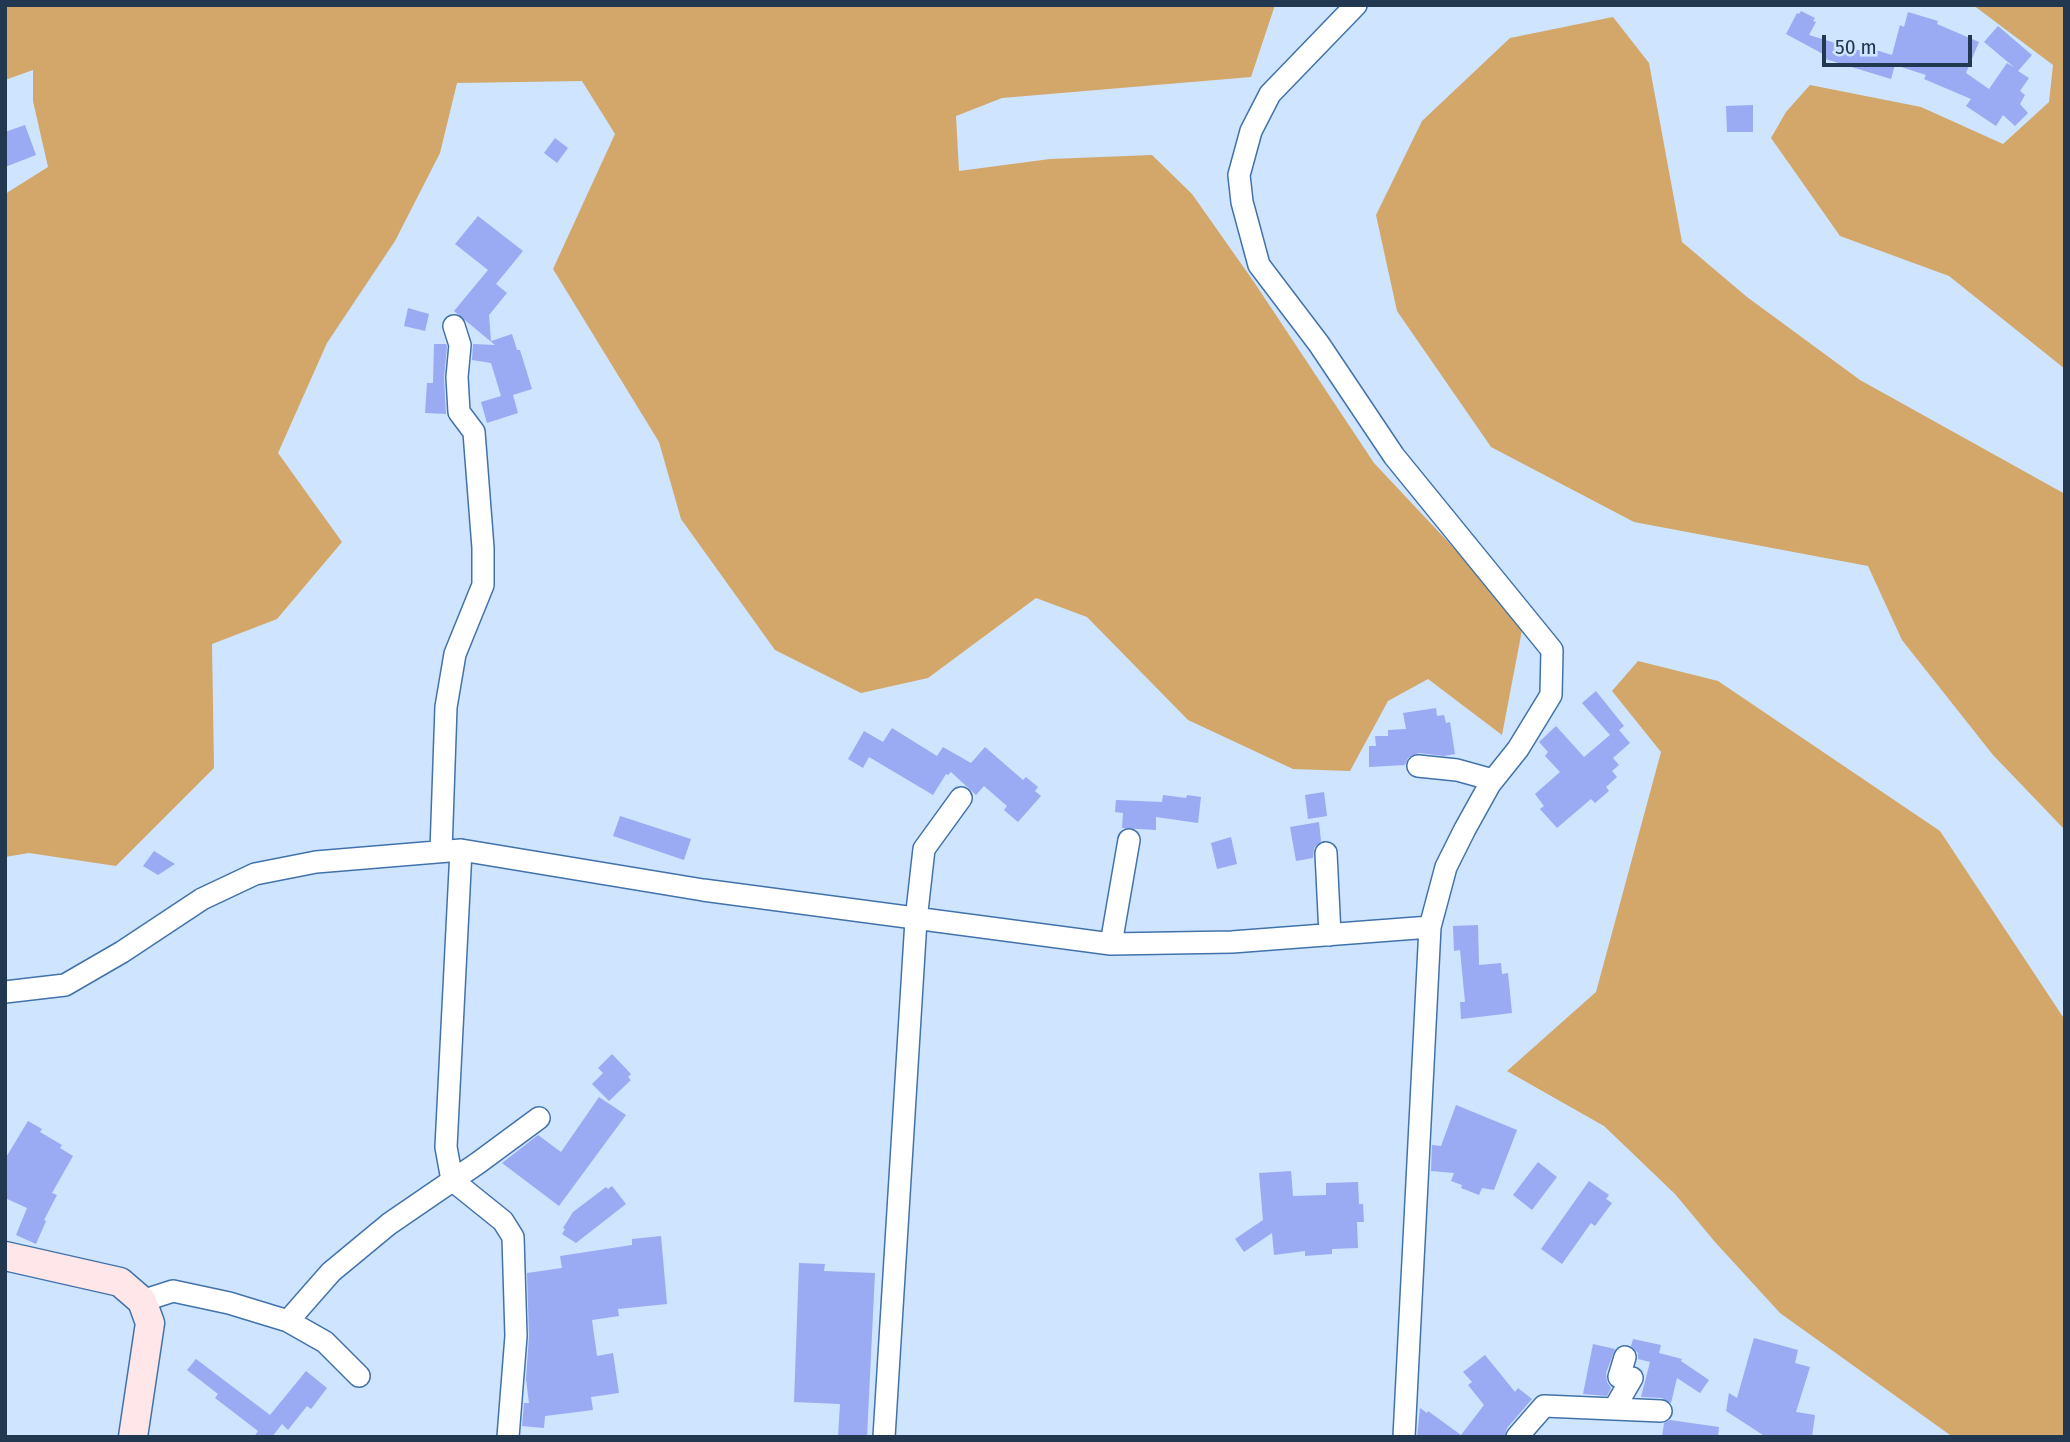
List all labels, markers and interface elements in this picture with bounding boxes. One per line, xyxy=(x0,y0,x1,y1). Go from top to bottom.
scale bar xyxy=(1825,21,1976,65)
text: 50 m xyxy=(1835,34,1877,60)

